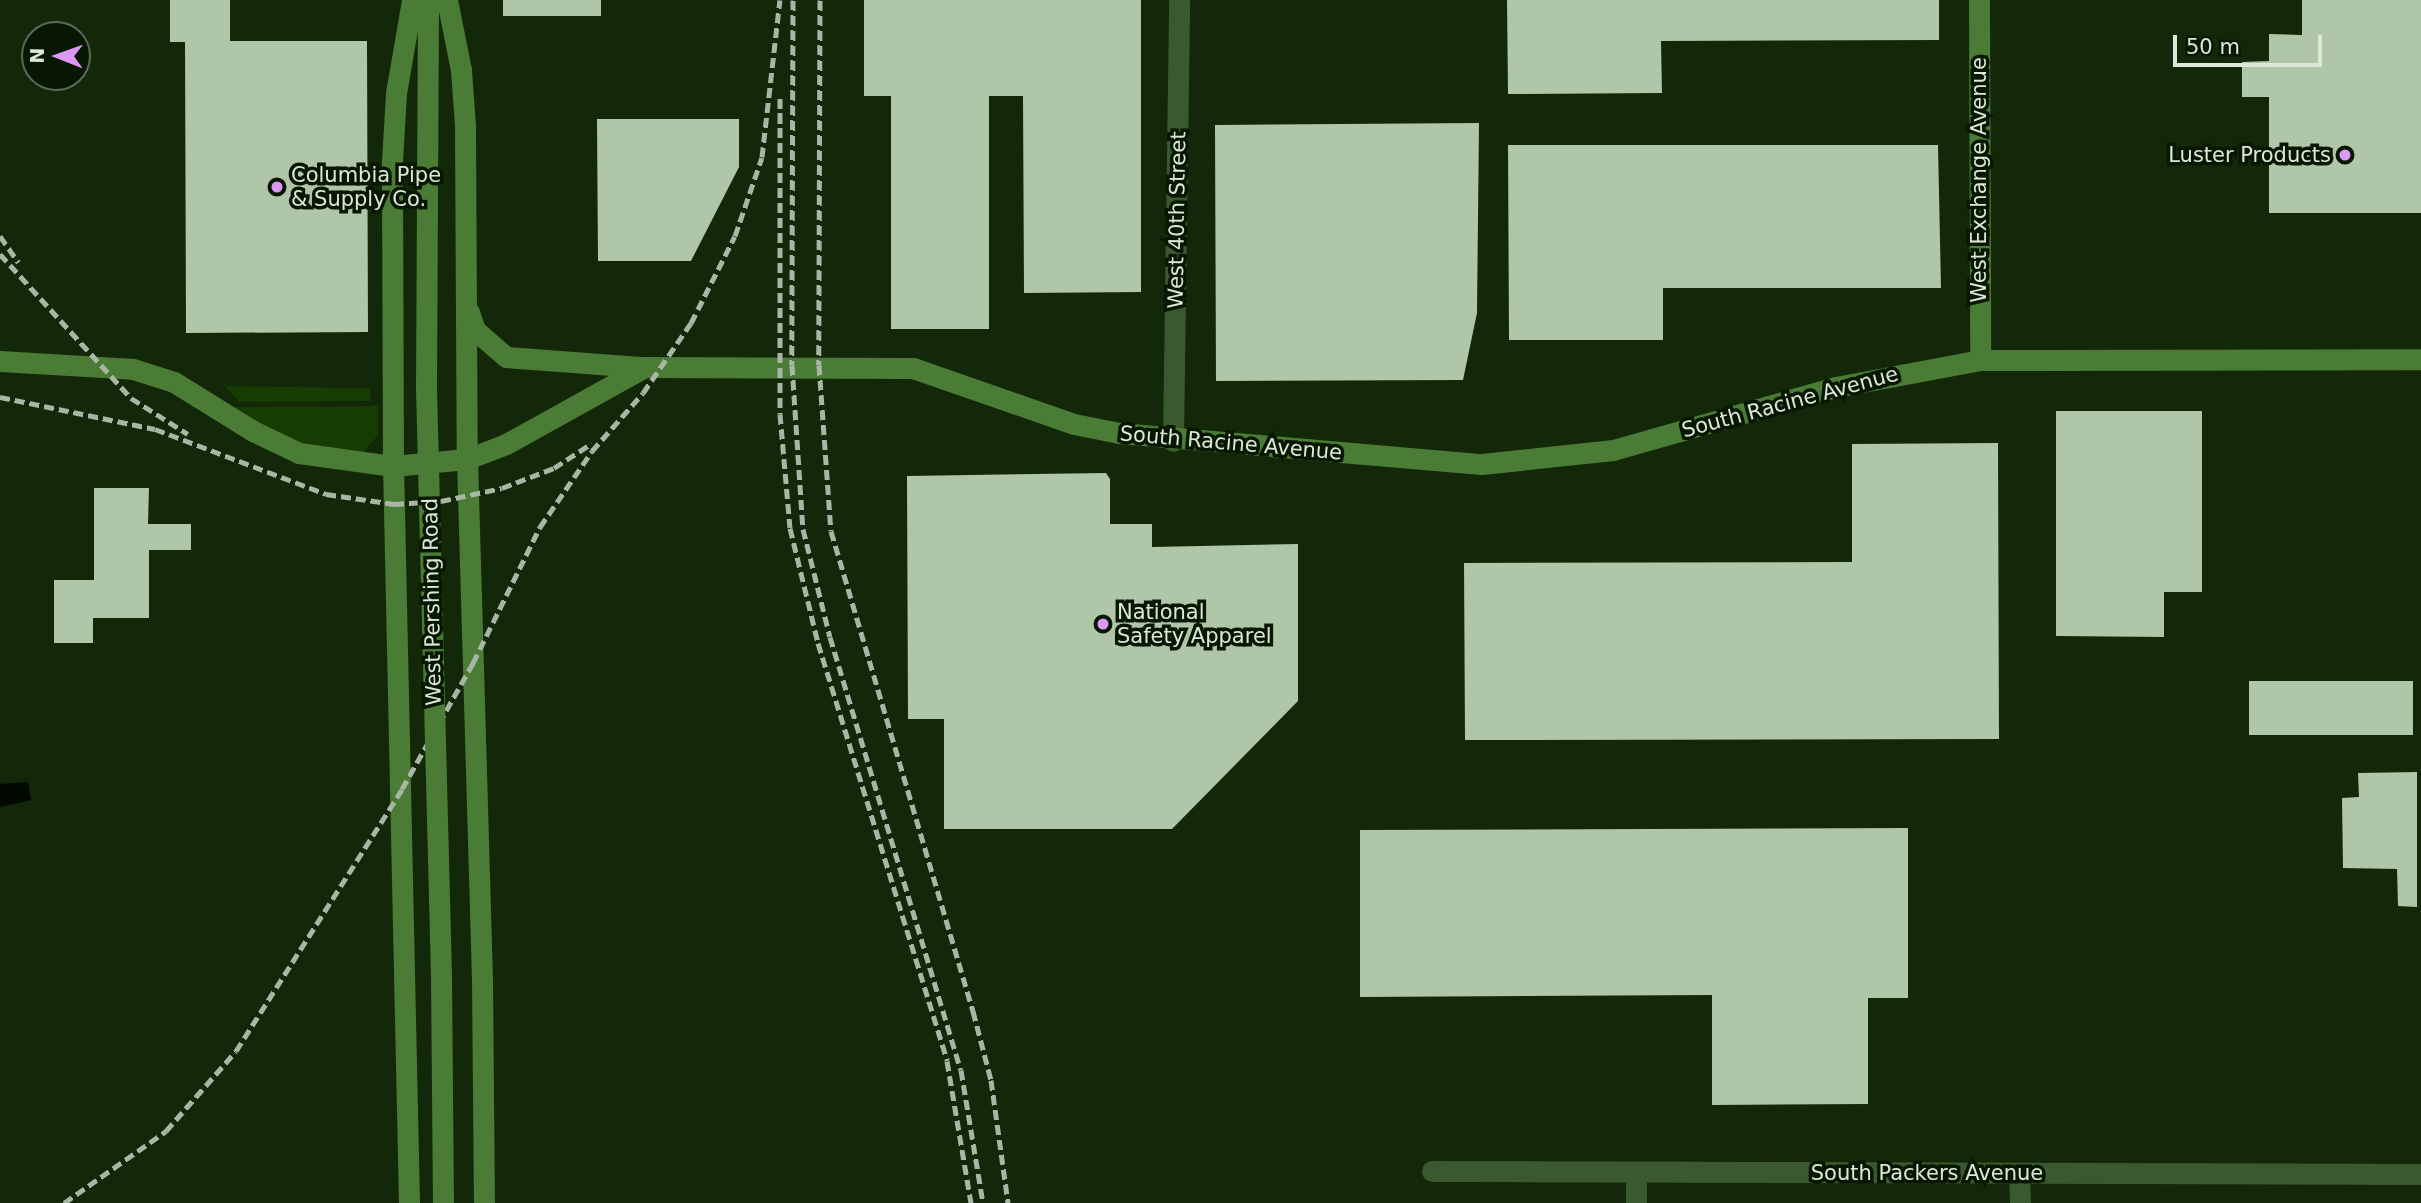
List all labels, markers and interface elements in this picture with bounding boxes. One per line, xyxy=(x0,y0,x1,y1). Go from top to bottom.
north arrow xyxy=(21,21,91,91)
scale bar xyxy=(2176,21,2325,65)
text: 50 m xyxy=(2186,35,2240,59)
text: N xyxy=(26,48,48,64)
street label: West Exchange Avenue xyxy=(1966,57,1992,303)
street label: West 40th Street xyxy=(1163,131,1191,309)
place label: Luster Products xyxy=(2168,142,2331,168)
marker: Luster Products xyxy=(2337,147,2353,163)
place label: Columbia Pipe & Supply Co. xyxy=(291,162,441,212)
marker: Columbia Pipe & Supply Co. xyxy=(269,179,285,195)
street label: South Racine Avenue xyxy=(1679,361,1901,443)
street label: South Racine Avenue xyxy=(1119,421,1343,465)
street label: West Pershing Road xyxy=(418,498,446,706)
place label: National Safety Apparel xyxy=(1117,599,1272,649)
marker: National Safety Apparel xyxy=(1095,616,1111,632)
street label: South Packers Avenue xyxy=(1811,1160,2043,1186)

